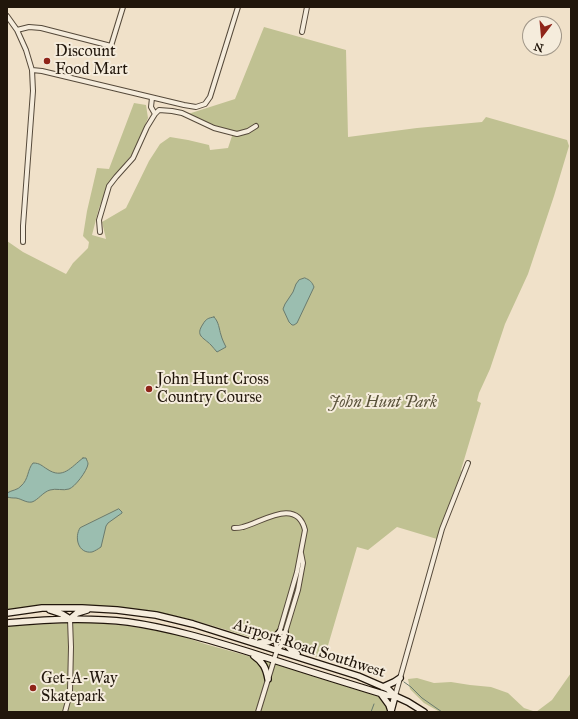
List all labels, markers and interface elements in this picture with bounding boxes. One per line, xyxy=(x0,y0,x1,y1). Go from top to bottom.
north arrow xyxy=(522,16,562,56)
text: N xyxy=(533,40,545,55)
place label: Discount Food Mart xyxy=(55,42,128,80)
marker: Discount Food Mart xyxy=(42,56,52,66)
place label: John Hunt Cross Country Course xyxy=(157,370,269,408)
marker: John Hunt Cross Country Course xyxy=(144,384,154,394)
park label: John Hunt Park xyxy=(329,393,437,413)
street label: Airport Road Southwest xyxy=(231,615,387,683)
place label: Get-A-Way Skatepark xyxy=(41,669,117,707)
marker: Get-A-Way Skatepark xyxy=(28,683,38,693)

